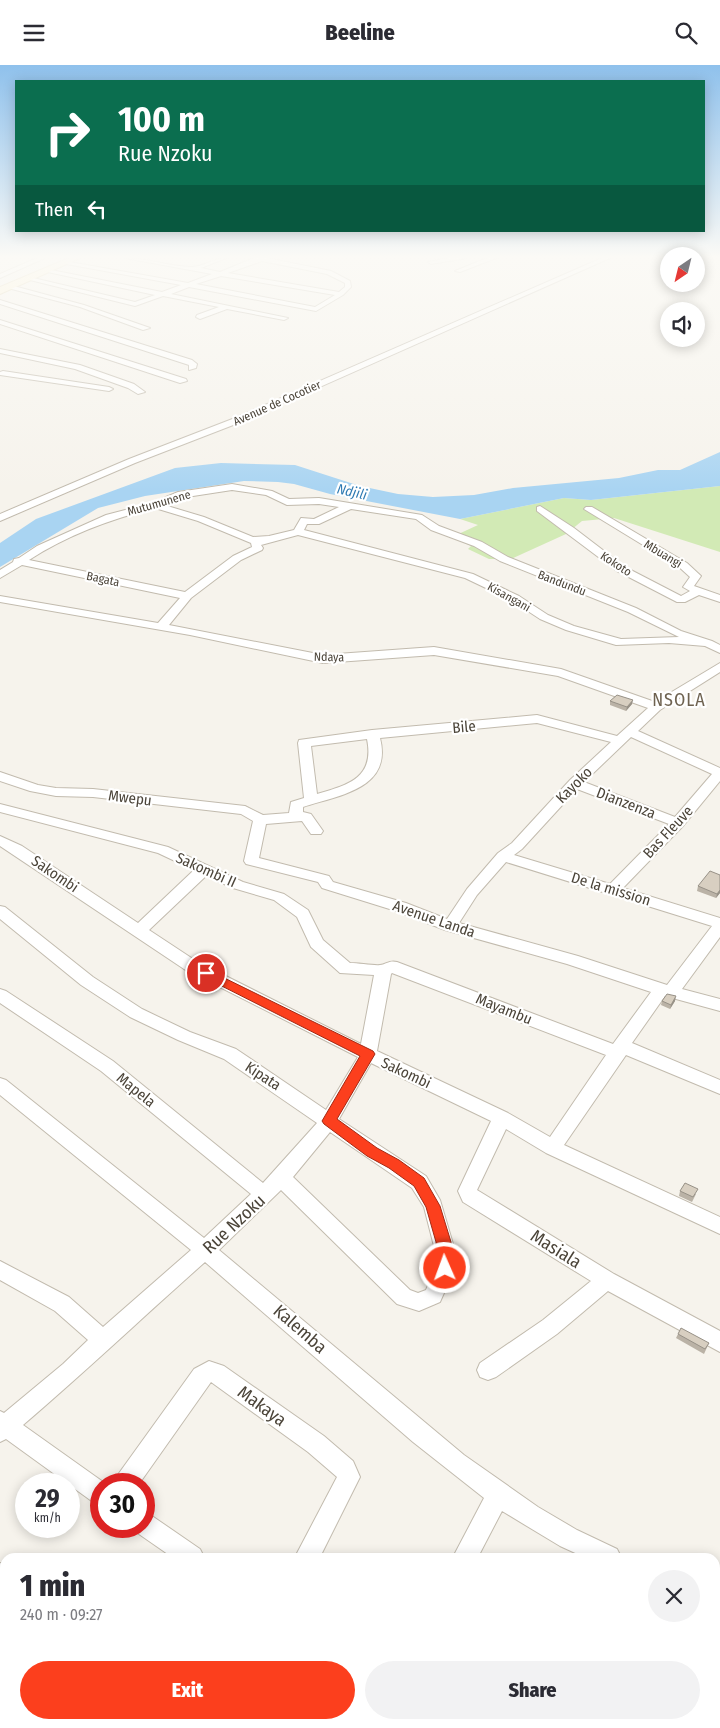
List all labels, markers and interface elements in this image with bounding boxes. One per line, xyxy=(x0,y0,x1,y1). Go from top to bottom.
icon: menu xyxy=(20,19,48,47)
text: Beeline xyxy=(325,19,395,46)
icon: search xyxy=(672,19,700,47)
text: 100 m xyxy=(118,98,205,140)
icon: right xyxy=(35,100,100,165)
text: Rue Nzoku xyxy=(118,140,213,167)
icon: left xyxy=(83,195,111,223)
text: Then xyxy=(35,198,73,221)
north arrow xyxy=(660,247,705,293)
map controls xyxy=(660,247,705,347)
button: sound xyxy=(660,302,705,347)
street label: Avenue de Cocotier xyxy=(231,377,324,429)
water label: Ndjili xyxy=(335,480,369,504)
street label: Mutumunene xyxy=(126,487,192,519)
street label: Mbuangi xyxy=(641,537,685,571)
street label: Kokoto xyxy=(598,549,634,579)
street label: Bandundu xyxy=(536,567,588,599)
street label: Bagata xyxy=(85,569,121,589)
street label: Kisangani xyxy=(485,579,533,615)
street label: Ndaya xyxy=(314,650,344,664)
district label: NSOLA xyxy=(652,689,706,711)
street label: Bile xyxy=(452,717,476,737)
street label: Kayoko xyxy=(552,763,596,807)
street label: Dianzenza xyxy=(594,783,658,823)
street label: Mwepu xyxy=(107,786,153,810)
street label: Bas Fleuve xyxy=(639,802,697,862)
street label: Sakombi II xyxy=(173,849,239,891)
street label: Sakombi xyxy=(28,852,82,896)
street label: De la mission xyxy=(569,868,653,910)
street label: Avenue Landa xyxy=(391,897,477,941)
pin xyxy=(185,952,227,994)
icon: arrive xyxy=(192,959,220,987)
street label: Mayambu xyxy=(473,990,535,1028)
street label: Sakombi xyxy=(378,1054,434,1092)
street label: Kipata xyxy=(242,1058,284,1094)
street label: Mapela xyxy=(113,1069,159,1111)
street label: Rue Nzoku xyxy=(198,1190,270,1258)
street label: Masiala xyxy=(526,1225,586,1273)
position arrow xyxy=(418,1241,470,1293)
street label: Kalemba xyxy=(269,1300,331,1358)
street label: Makaya xyxy=(233,1381,291,1431)
speed limit sign: 30 xyxy=(90,1473,155,1538)
text: 29 xyxy=(35,1484,60,1514)
text: km/h xyxy=(34,1511,61,1525)
text: 1 min xyxy=(20,1568,85,1604)
button: close xyxy=(648,1570,700,1622)
text: 240 m · 09:27 xyxy=(20,1605,103,1624)
button: Exit xyxy=(20,1661,355,1719)
button: Share xyxy=(365,1661,700,1719)

